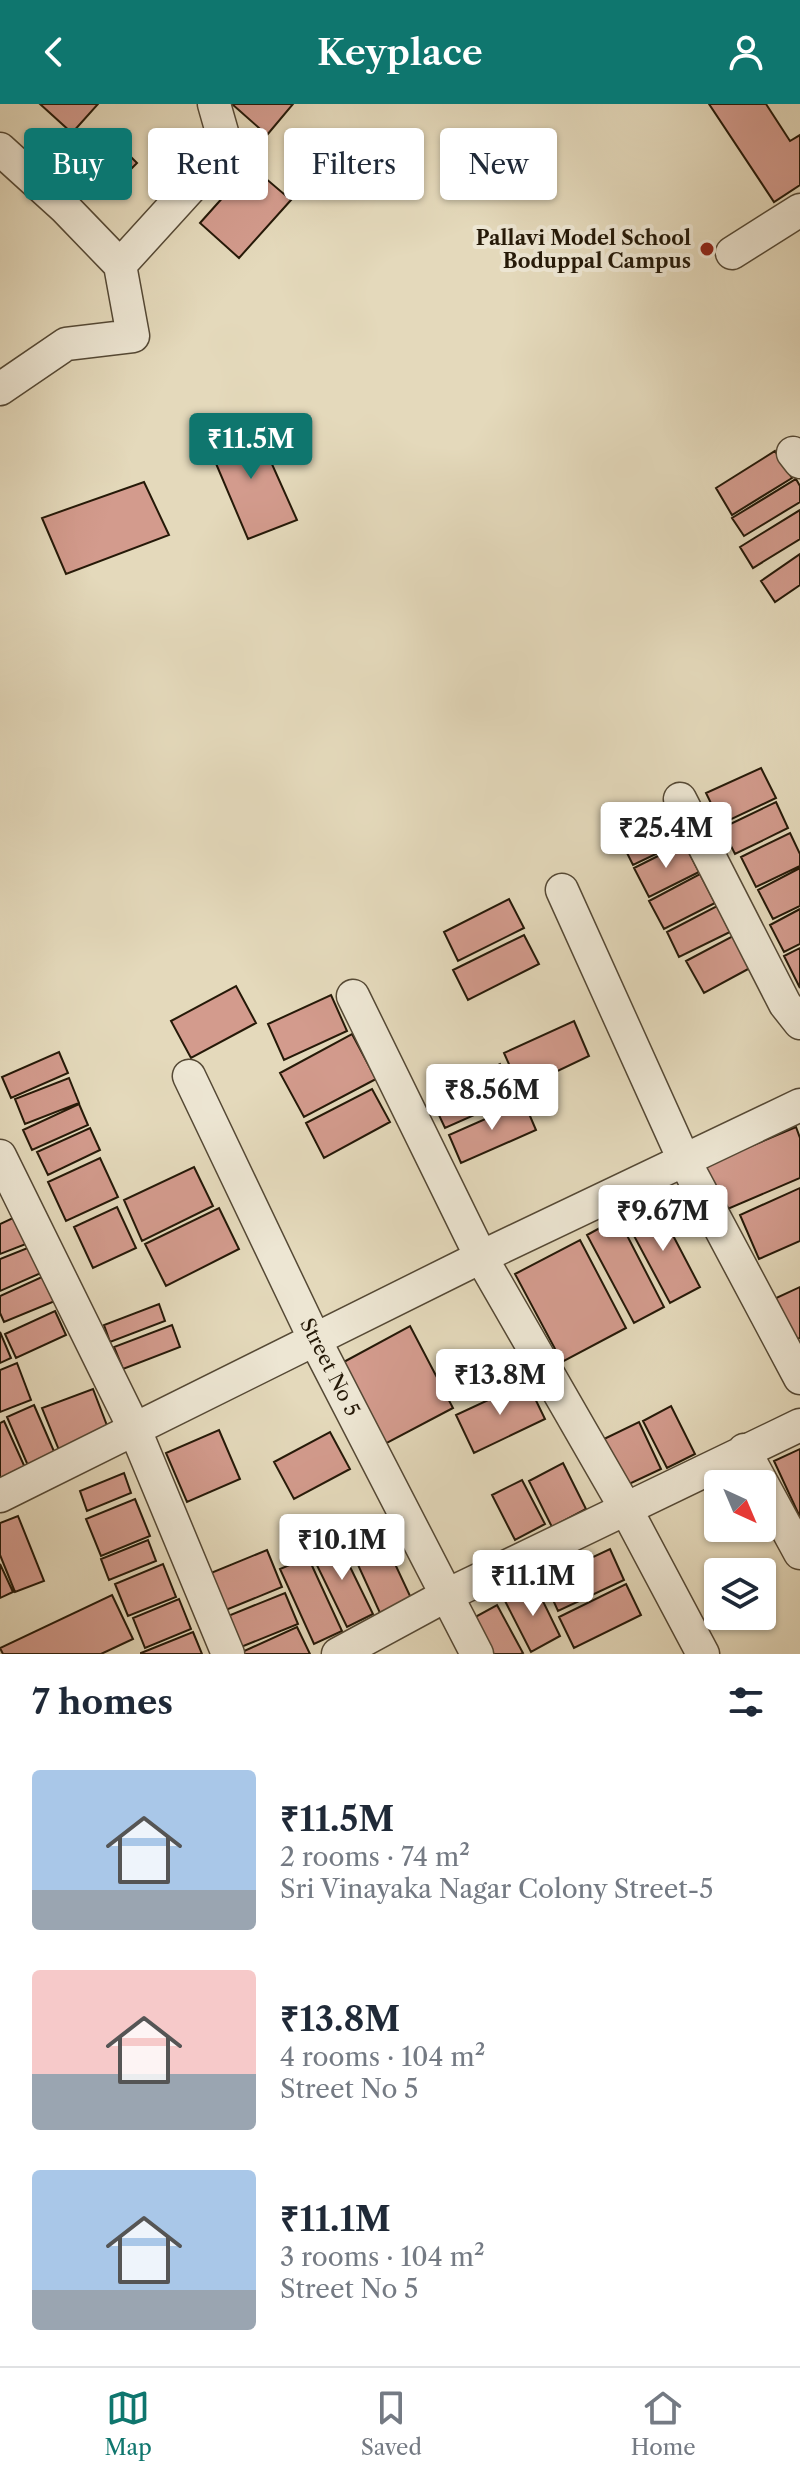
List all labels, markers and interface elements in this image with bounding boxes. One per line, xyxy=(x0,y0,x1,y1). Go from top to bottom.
icon: back xyxy=(32,30,76,74)
text: Keyplace xyxy=(317,30,483,74)
icon: person xyxy=(724,30,768,74)
chip: Buy xyxy=(24,128,132,200)
chip: Rent xyxy=(148,128,268,200)
chip: Filters xyxy=(284,128,424,200)
chip: New xyxy=(440,128,557,200)
place label: Pallavi Model School Boduppal Campus xyxy=(476,226,691,273)
marker: Pallavi Model School Boduppal Campus xyxy=(698,240,716,258)
pin: ₹11.5M xyxy=(186,413,316,481)
text: ₹11.5M xyxy=(207,423,295,455)
pin: ₹25.4M xyxy=(601,802,731,870)
text: ₹25.4M xyxy=(619,812,713,844)
pin: ₹8.56M xyxy=(427,1064,557,1132)
text: ₹8.56M xyxy=(444,1074,540,1106)
pin: ₹9.67M xyxy=(598,1185,728,1253)
text: ₹9.67M xyxy=(617,1195,709,1227)
street label: Street No 5 xyxy=(295,1314,365,1420)
pin: ₹13.8M xyxy=(435,1349,565,1417)
text: ₹13.8M xyxy=(454,1359,546,1391)
north arrow xyxy=(704,1470,776,1542)
map controls xyxy=(704,1470,776,1630)
pin: ₹10.1M xyxy=(277,1514,407,1582)
text: ₹10.1M xyxy=(297,1524,387,1556)
pin: ₹11.1M xyxy=(468,1550,598,1618)
button: layers xyxy=(704,1558,776,1630)
text: ₹11.1M xyxy=(491,1560,575,1592)
icon: filters xyxy=(724,1680,768,1724)
text: 7 homes xyxy=(32,1681,173,1723)
text: ₹11.5M xyxy=(280,1798,394,1840)
icon: home xyxy=(96,1802,192,1898)
text: 2 rooms · 74 m² xyxy=(280,1841,470,1873)
text: Sri Vinayaka Nagar Colony Street-5 xyxy=(280,1873,713,1905)
text: ₹13.8M xyxy=(280,1998,400,2040)
icon: home xyxy=(96,2002,192,2098)
text: 4 rooms · 104 m² xyxy=(280,2041,485,2073)
text: Street No 5 xyxy=(280,2073,418,2105)
text: ₹11.1M xyxy=(280,2198,391,2240)
icon: home xyxy=(96,2202,192,2298)
text: 3 rooms · 104 m² xyxy=(280,2241,485,2273)
text: Street No 5 xyxy=(280,2273,418,2305)
tab: Map xyxy=(105,2386,152,2461)
tab: Saved xyxy=(361,2386,422,2461)
tab: Home xyxy=(631,2386,695,2461)

